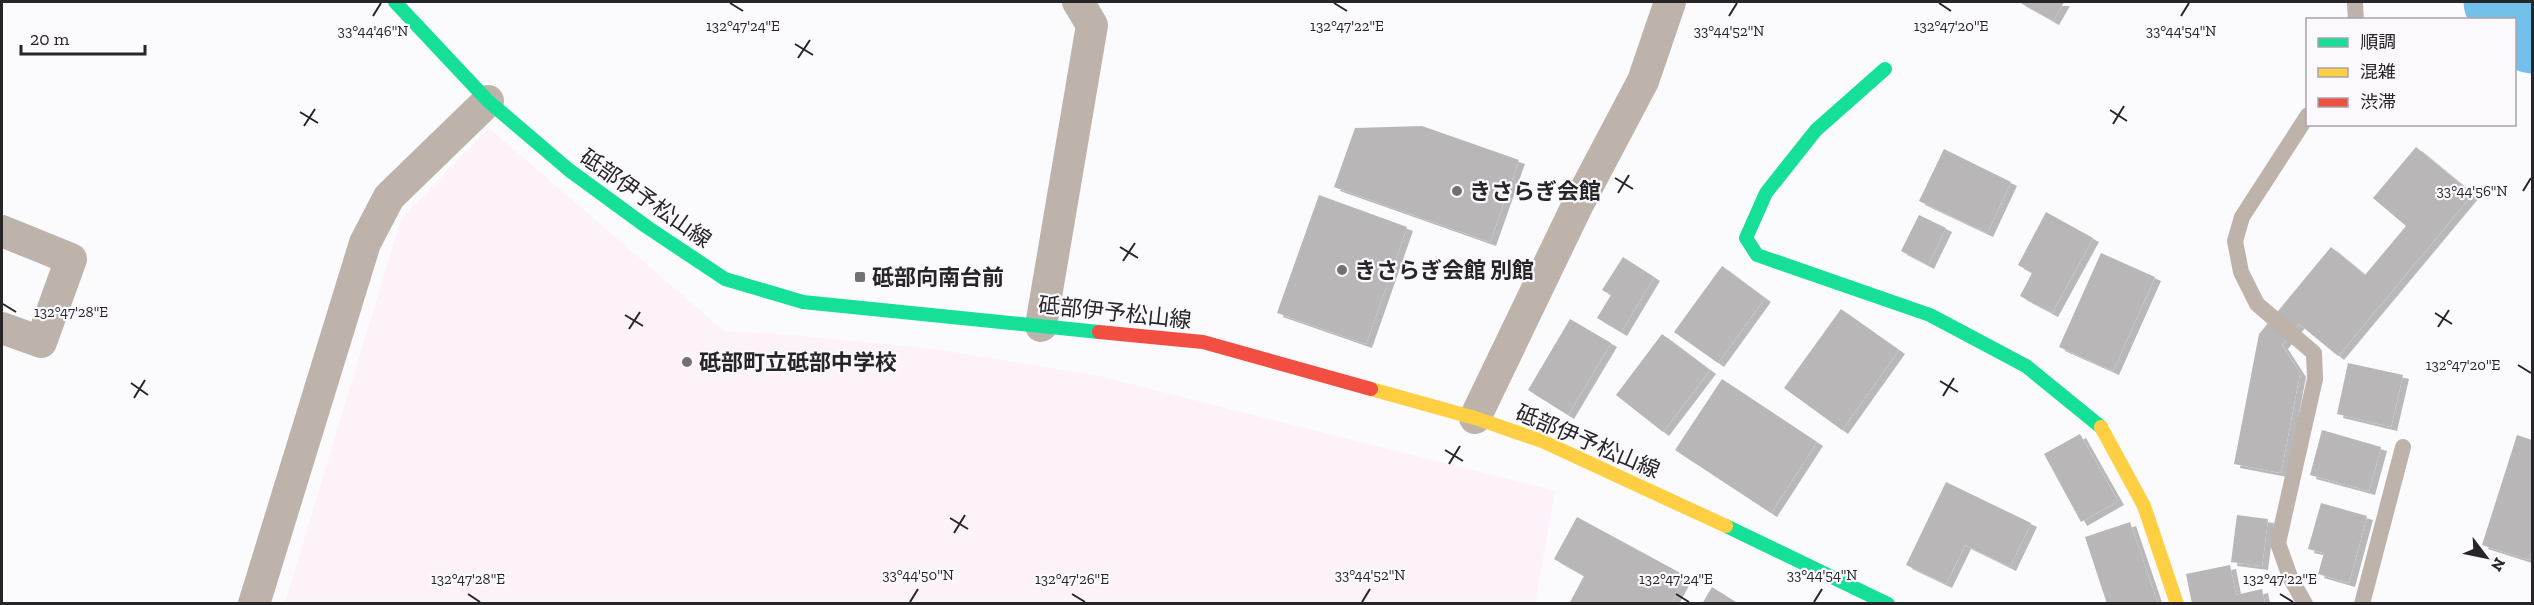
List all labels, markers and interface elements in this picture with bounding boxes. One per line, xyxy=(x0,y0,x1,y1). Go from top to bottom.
text: 132°47'24"E xyxy=(706,17,780,35)
text: 132°47'22"E xyxy=(1310,17,1384,35)
text: 132°47'20"E xyxy=(1914,17,1989,35)
scale bar xyxy=(21,18,146,56)
legend xyxy=(2306,18,2516,126)
text: 33°44'46"N xyxy=(338,22,408,40)
text: 33°44'52"N xyxy=(1694,22,1764,40)
text: 33°44'54"N xyxy=(2146,22,2216,40)
text: 20 m xyxy=(30,28,70,50)
text: 順調 xyxy=(2360,31,2396,53)
text: 混雑 xyxy=(2360,61,2396,83)
text: 渋滞 xyxy=(2360,91,2396,113)
street label: 砥部伊予松山線 xyxy=(575,143,717,254)
place label: きさらぎ会館 xyxy=(1469,178,1601,205)
text: 33°44'56"N xyxy=(2437,182,2507,200)
marker: きさらぎ会館 xyxy=(1450,184,1464,198)
place label: きさらぎ会館 別館 xyxy=(1354,257,1534,284)
marker: きさらぎ会館 別館 xyxy=(1335,263,1349,277)
place label: 砥部向南台前 xyxy=(872,264,1004,291)
marker: 砥部向南台前 xyxy=(853,270,867,284)
street label: 砥部伊予松山線 xyxy=(1037,291,1193,334)
text: 132°47'28"E xyxy=(34,303,108,321)
place label: 砥部町立砥部中学校 xyxy=(699,349,897,376)
marker: 砥部町立砥部中学校 xyxy=(680,355,694,369)
text: 132°47'20"E xyxy=(2426,356,2501,374)
street label: 砥部伊予松山線 xyxy=(1512,399,1664,484)
north arrow xyxy=(2456,527,2516,587)
text: N xyxy=(2487,554,2510,575)
text: 33°44'50"N xyxy=(882,566,954,584)
text: 33°44'52"N xyxy=(1335,566,1405,584)
text: 33°44'54"N xyxy=(1787,566,1857,584)
text: 132°47'28"E xyxy=(431,570,505,588)
text: 132°47'26"E xyxy=(1035,570,1109,588)
text: 132°47'24"E xyxy=(1639,570,1713,588)
text: 132°47'22"E xyxy=(2243,570,2317,588)

